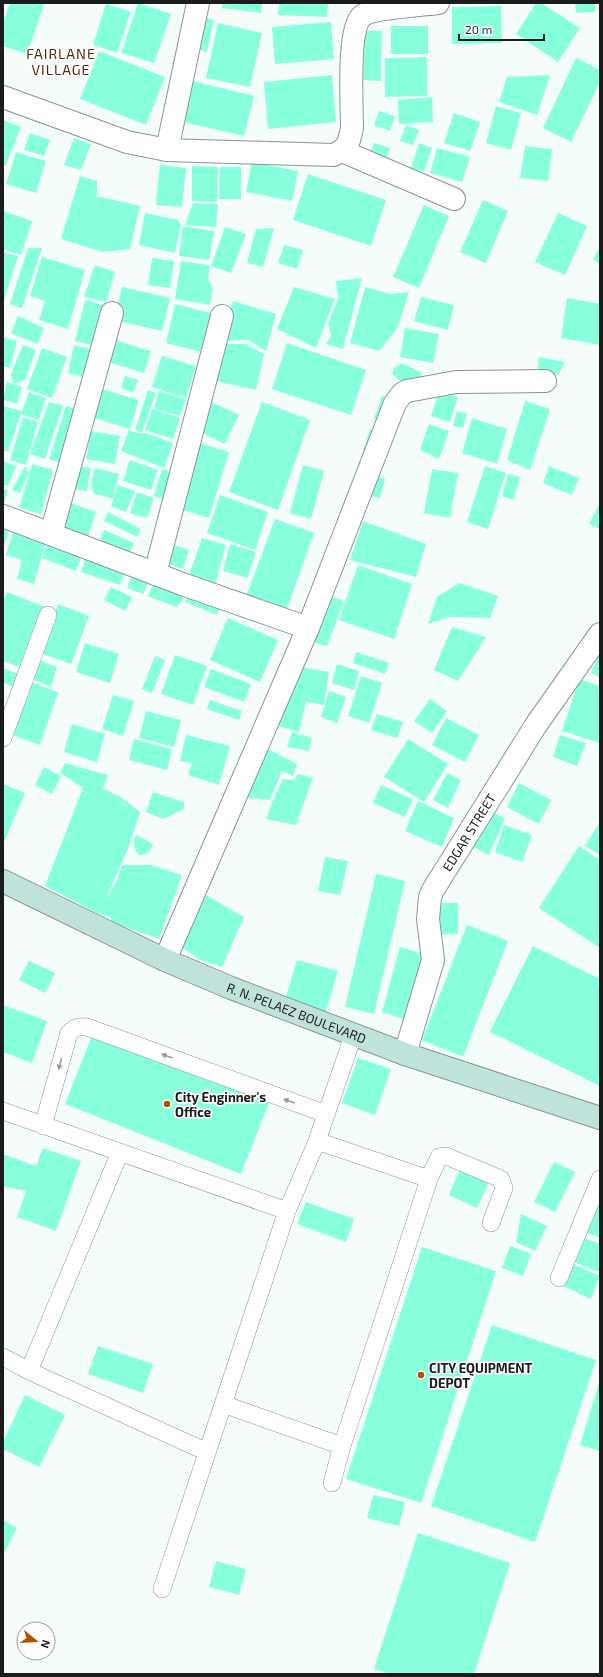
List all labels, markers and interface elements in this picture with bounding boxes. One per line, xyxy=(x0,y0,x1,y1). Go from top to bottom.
scale bar xyxy=(459,16,544,42)
text: 20 m xyxy=(465,22,492,36)
district label: FAIRLANE VILLAGE xyxy=(26,45,96,78)
street label: EDGAR STREET xyxy=(439,790,499,874)
street label: R. N. PELAEZ BOULEVARD xyxy=(225,979,369,1047)
one-way arrow xyxy=(161,1052,173,1058)
one-way arrow xyxy=(57,1058,63,1070)
place label: City Enginner's Office xyxy=(175,1089,266,1120)
one-way arrow xyxy=(283,1097,295,1103)
marker: City Enginner's Office xyxy=(162,1099,172,1109)
place label: CITY EQUIPMENT DEPOT xyxy=(429,1360,533,1391)
marker: CITY EQUIPMENT DEPOT xyxy=(416,1370,426,1380)
north arrow xyxy=(16,1621,56,1661)
text: N xyxy=(39,1638,53,1650)

